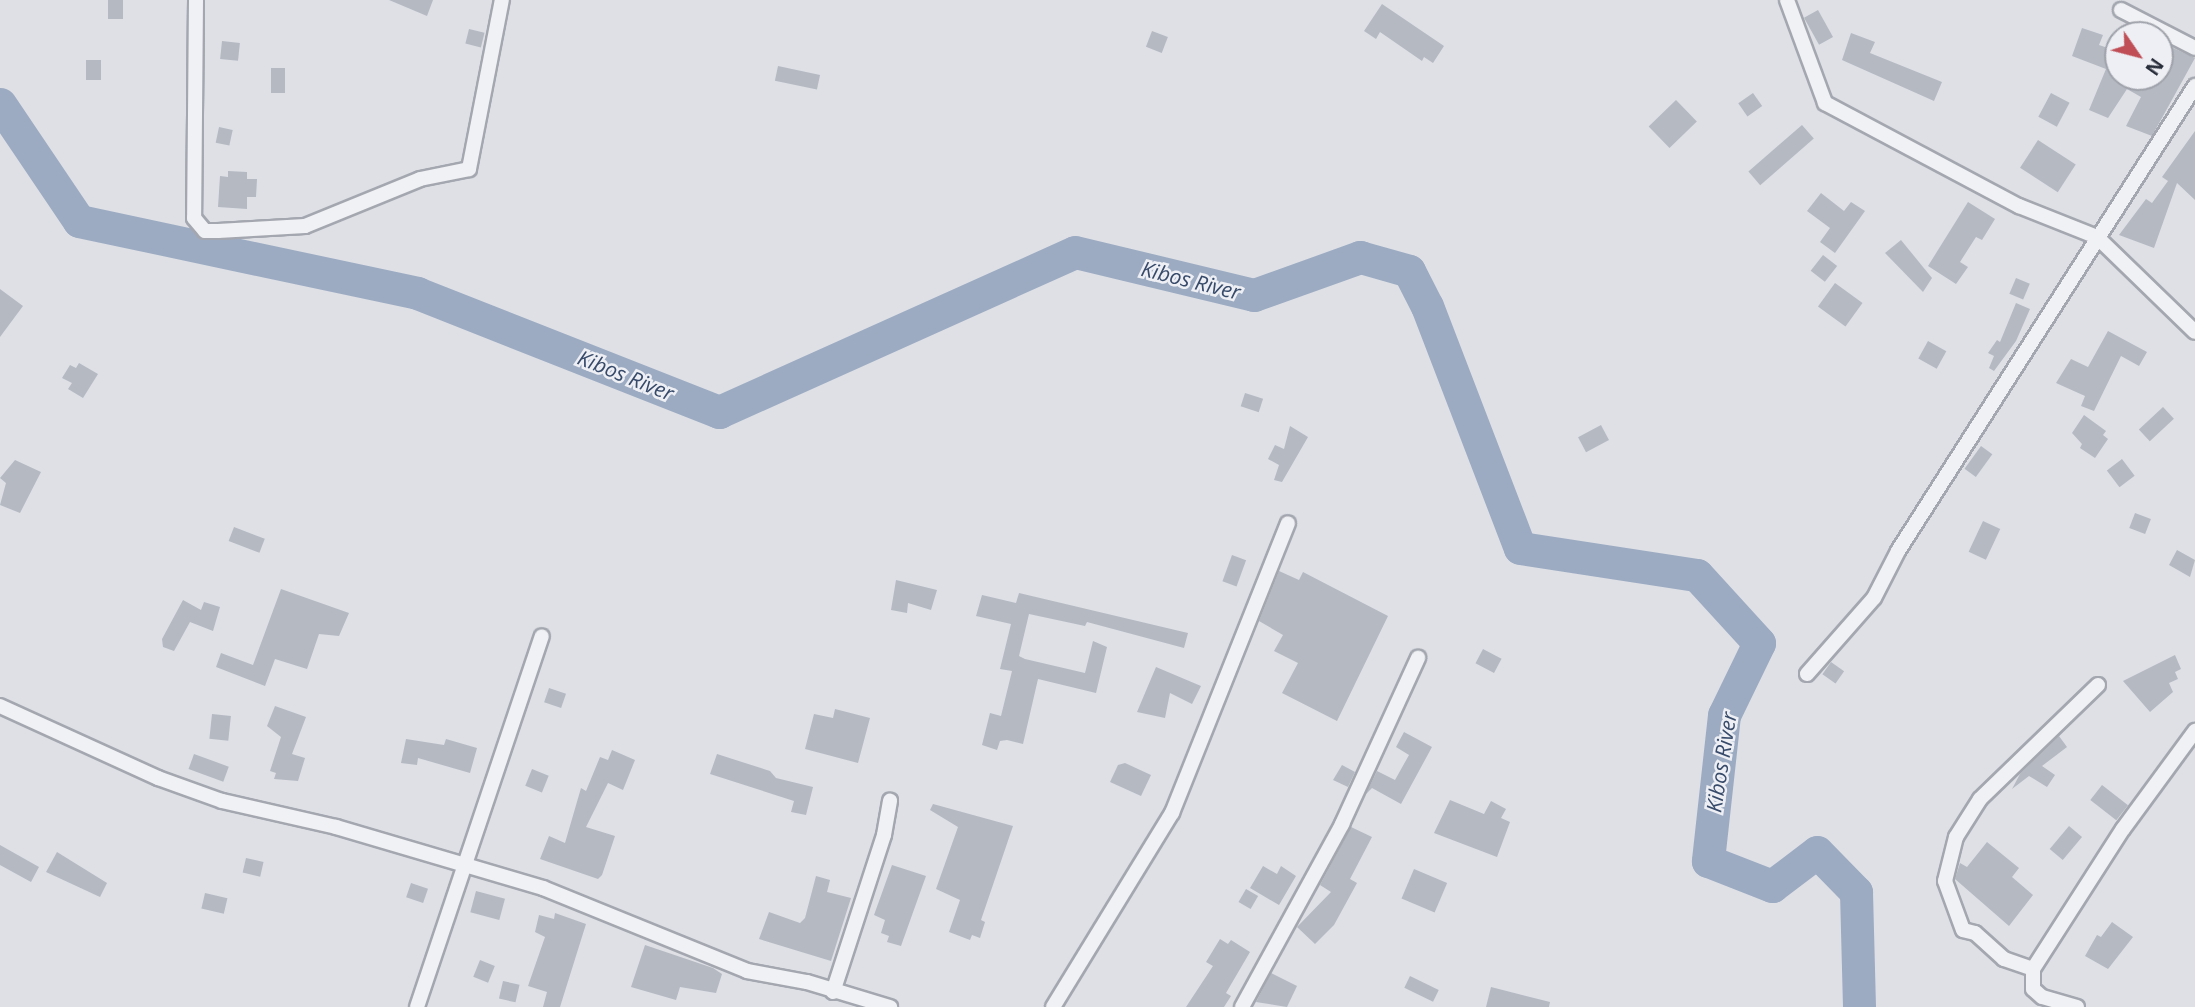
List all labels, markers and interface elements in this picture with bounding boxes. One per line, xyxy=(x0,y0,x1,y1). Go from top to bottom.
north arrow xyxy=(2104,21,2174,91)
text: N xyxy=(2139,53,2170,81)
water label: Kibos River xyxy=(1139,256,1243,304)
water label: Kibos River xyxy=(574,344,678,406)
water label: Kibos River xyxy=(1701,710,1741,814)

